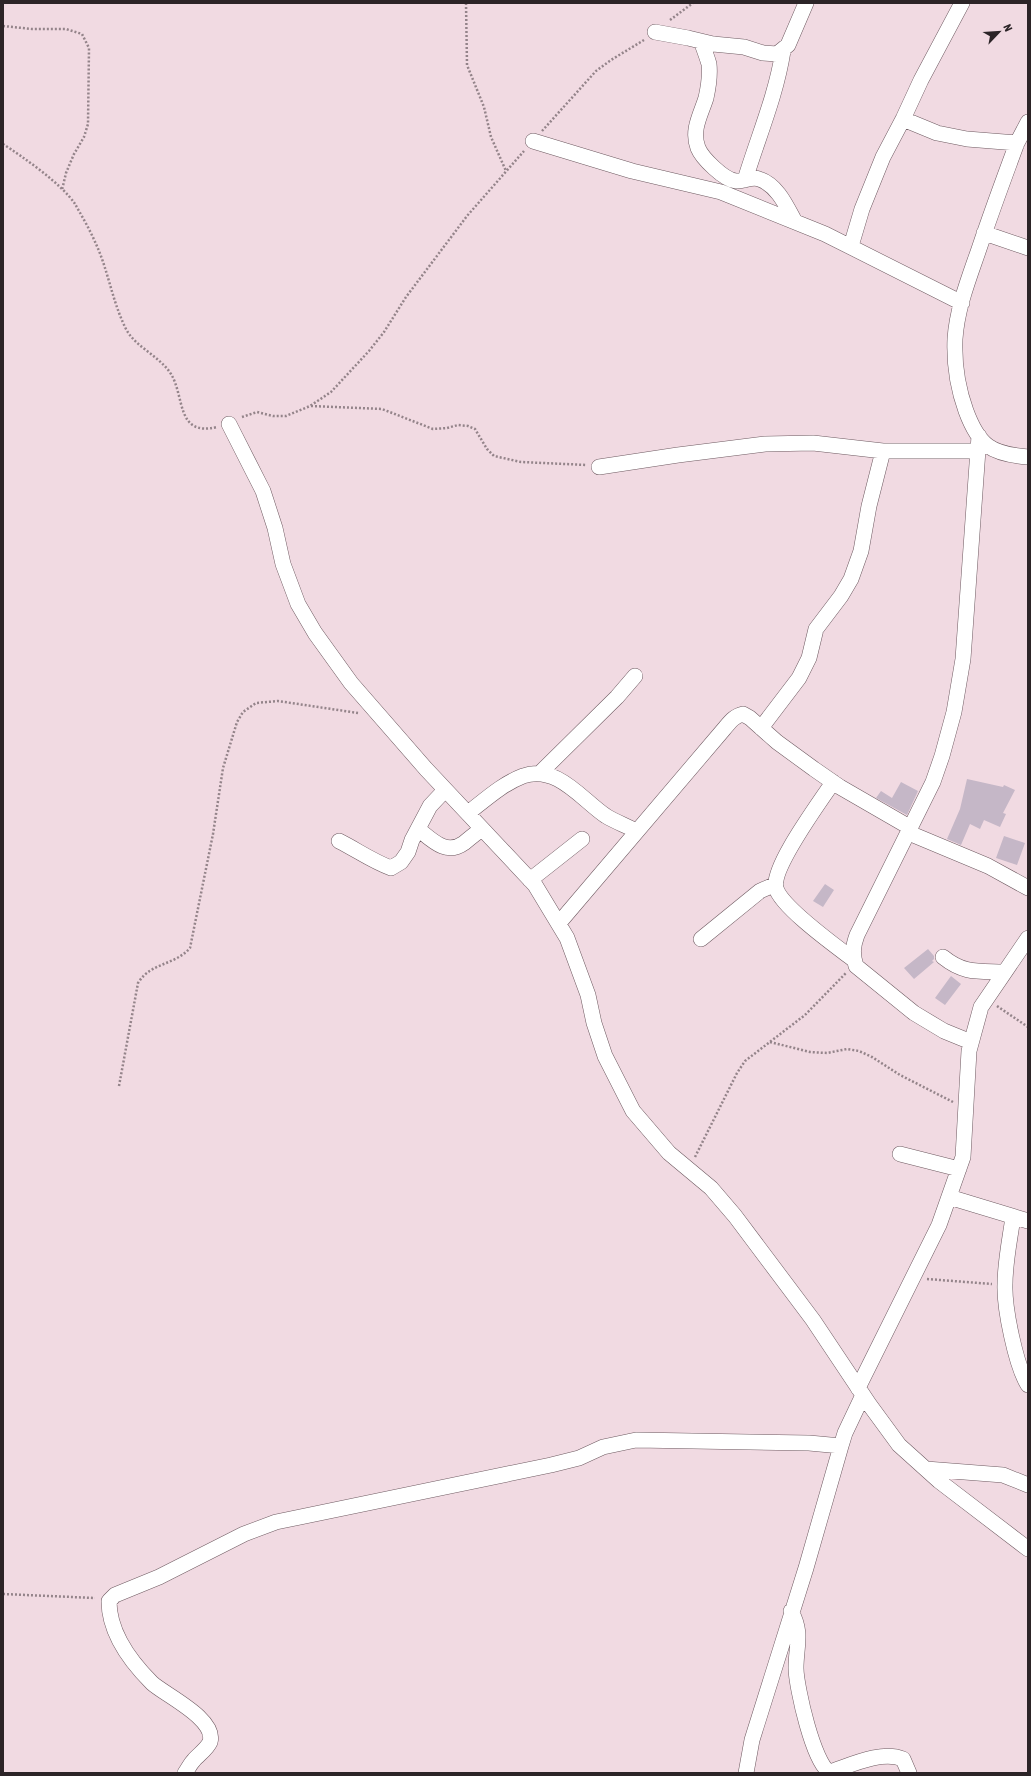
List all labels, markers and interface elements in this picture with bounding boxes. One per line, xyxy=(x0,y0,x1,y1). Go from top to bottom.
north arrow xyxy=(979,12,1019,52)
text: N xyxy=(1001,22,1015,33)

